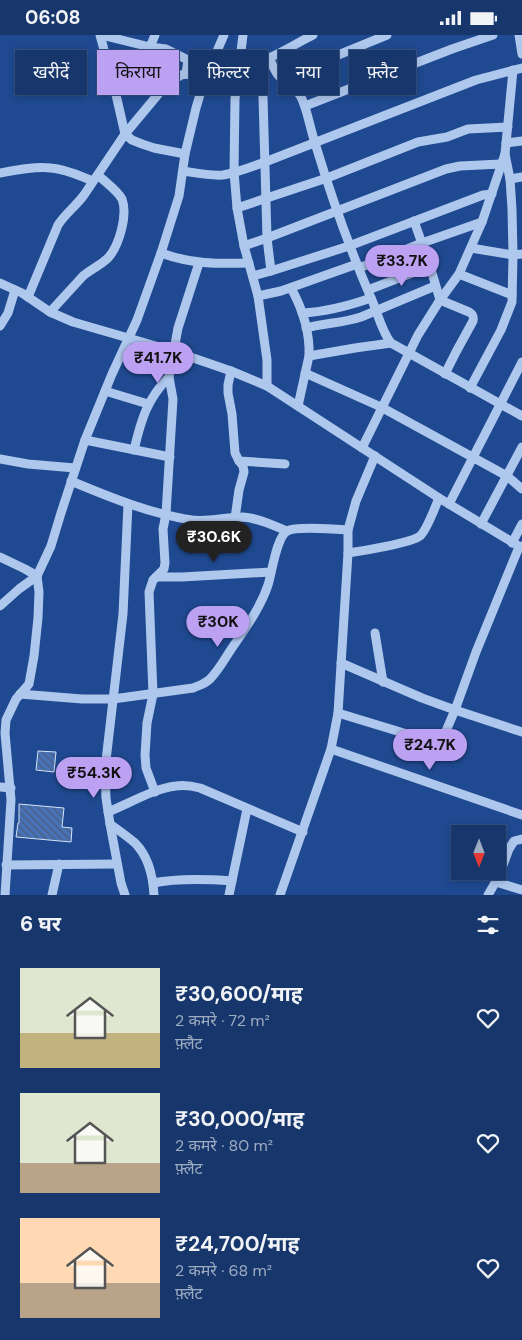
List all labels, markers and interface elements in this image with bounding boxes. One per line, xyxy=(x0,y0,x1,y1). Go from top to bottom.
text: 06:08 xyxy=(25,5,81,30)
chip: खरीदें xyxy=(15,50,87,95)
chip: किराया xyxy=(97,50,179,95)
chip: फ़िल्टर xyxy=(189,50,268,95)
chip: नया xyxy=(278,50,339,95)
chip: फ़्लैट xyxy=(349,50,416,95)
pin: ₹33.7K xyxy=(361,245,443,287)
text: ₹33.7K xyxy=(376,250,428,271)
pin: ₹41.7K xyxy=(117,341,199,384)
text: ₹41.7K xyxy=(134,347,182,368)
pin: ₹30.6K xyxy=(173,521,255,563)
text: ₹30.6K xyxy=(187,526,241,547)
pin: ₹30K xyxy=(188,605,248,648)
text: ₹30K xyxy=(197,611,239,632)
pin: ₹24.7K xyxy=(389,729,471,771)
text: ₹24.7K xyxy=(404,734,456,755)
pin: ₹54.3K xyxy=(53,757,135,799)
text: ₹54.3K xyxy=(67,762,121,783)
north arrow xyxy=(451,825,506,880)
map controls xyxy=(451,825,506,880)
text: 6 घर xyxy=(20,910,61,938)
icon: filters xyxy=(474,911,502,939)
text: ₹30,600/माह xyxy=(175,980,303,1008)
icon: home xyxy=(60,988,120,1048)
icon: heart xyxy=(474,1004,502,1032)
text: 2 कमरे · 72 m² xyxy=(175,1010,270,1031)
text: फ़्लैट xyxy=(175,1033,203,1054)
text: ₹30,000/माह xyxy=(175,1105,304,1133)
icon: home xyxy=(60,1113,120,1173)
icon: heart xyxy=(474,1129,502,1157)
text: 2 कमरे · 80 m² xyxy=(175,1135,273,1156)
text: फ़्लैट xyxy=(175,1158,203,1179)
text: ₹24,700/माह xyxy=(175,1230,299,1258)
icon: home xyxy=(60,1238,120,1298)
icon: heart xyxy=(474,1254,502,1282)
text: 2 कमरे · 68 m² xyxy=(175,1260,272,1281)
text: फ़्लैट xyxy=(175,1283,203,1304)

